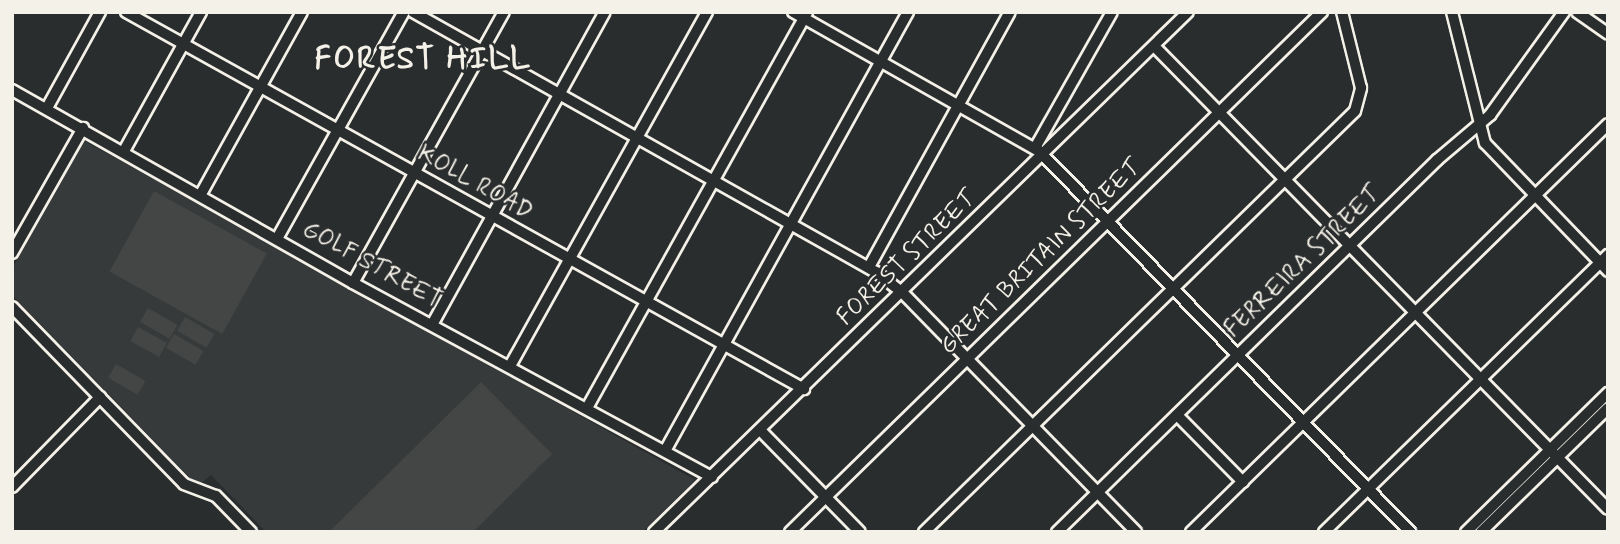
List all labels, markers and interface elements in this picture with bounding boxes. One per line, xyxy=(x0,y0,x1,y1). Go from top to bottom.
district label: FOREST HILL xyxy=(314,40,532,78)
street label: KOLL ROAD xyxy=(412,140,538,226)
street label: GREAT BRITAIN STREET xyxy=(934,153,1148,361)
street label: FERREIRA STREET xyxy=(1218,180,1388,344)
street label: FOREST STREET xyxy=(831,184,983,332)
street label: GOLF STREET xyxy=(297,215,447,315)

